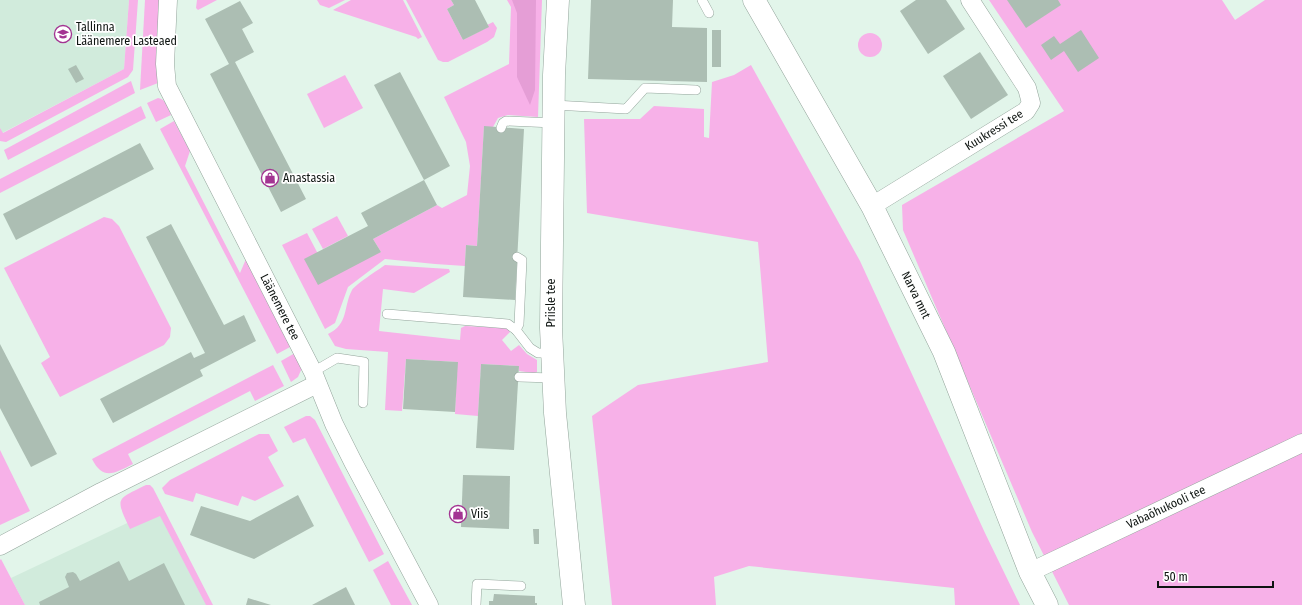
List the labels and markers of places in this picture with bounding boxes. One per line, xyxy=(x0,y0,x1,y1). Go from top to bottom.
place label: Tallinna Läänemere Lasteaed xyxy=(76,20,177,48)
school or university icon: Tallinna Läänemere Lasteaed xyxy=(53,24,73,44)
shop icon: Anastassia xyxy=(260,168,280,188)
place label: Anastassia xyxy=(283,171,335,185)
shop icon: Viis xyxy=(448,504,468,524)
place label: Viis xyxy=(471,507,488,521)

